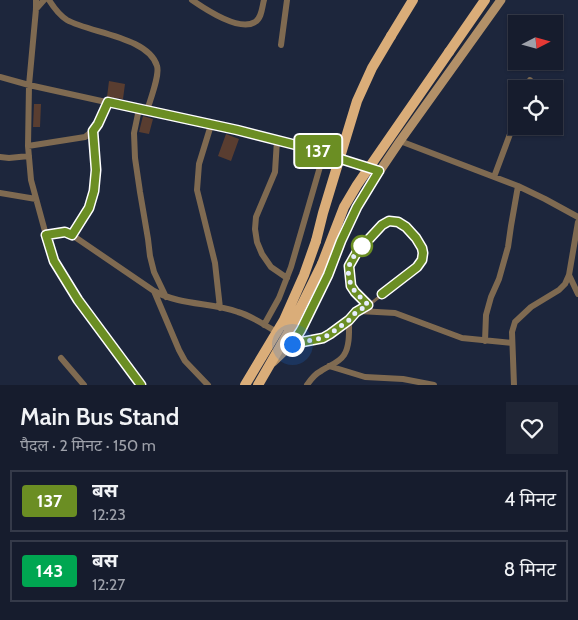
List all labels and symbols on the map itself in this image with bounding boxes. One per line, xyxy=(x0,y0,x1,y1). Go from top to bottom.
north arrow xyxy=(508,15,562,70)
line badge: 137 xyxy=(289,135,347,167)
unlabelled marker xyxy=(351,235,373,257)
your location xyxy=(280,332,305,357)

